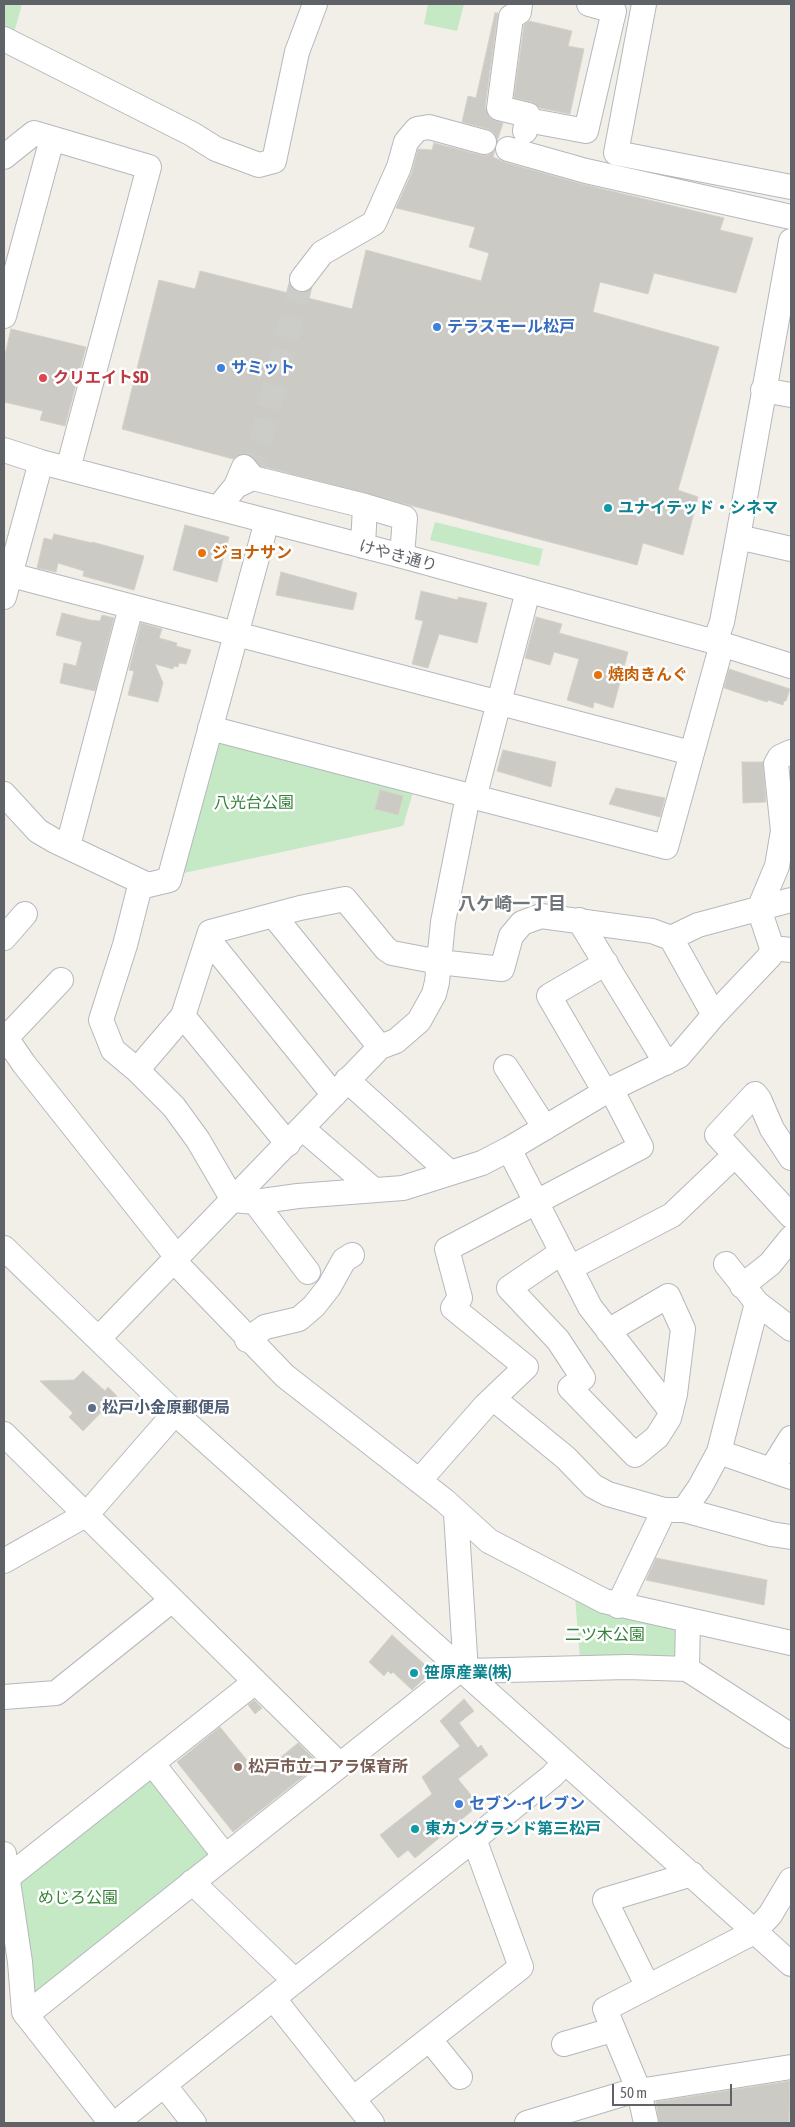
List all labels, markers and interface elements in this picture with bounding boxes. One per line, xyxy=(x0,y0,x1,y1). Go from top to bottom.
place label: テラスモール松戸 xyxy=(447,317,575,337)
marker: テラスモール松戸 xyxy=(431,321,443,333)
place label: サミット xyxy=(231,358,295,378)
marker: サミット xyxy=(215,362,227,374)
place label: クリエイトSD xyxy=(53,368,149,388)
marker: クリエイトSD xyxy=(37,372,49,384)
place label: ユナイテッド・シネマ xyxy=(618,498,778,518)
marker: ユナイテッド・シネマ xyxy=(602,502,614,514)
street label: けやき通り xyxy=(357,536,439,576)
place label: ジョナサン xyxy=(212,543,292,563)
marker: ジョナサン xyxy=(196,547,208,559)
place label: 焼肉きんぐ xyxy=(608,665,688,685)
marker: 焼肉きんぐ xyxy=(592,669,604,681)
park label: 八光台公園 xyxy=(214,793,294,813)
district label: 八ケ崎一丁目 xyxy=(458,893,566,915)
place label: 松戸小金原郵便局 xyxy=(102,1398,230,1418)
marker: 松戸小金原郵便局 xyxy=(86,1402,98,1414)
park label: 二ツ木公園 xyxy=(565,1625,645,1645)
place label: 笹原産業(株) xyxy=(424,1663,512,1683)
marker: 笹原産業(株) xyxy=(408,1667,420,1679)
place label: 松戸市立コアラ保育所 xyxy=(248,1757,408,1777)
marker: 松戸市立コアラ保育所 xyxy=(232,1761,244,1773)
place label: セブン-イレブン xyxy=(469,1794,585,1814)
marker: セブン-イレブン xyxy=(453,1798,465,1810)
place label: 東カングランド第三松戸 xyxy=(425,1819,601,1839)
marker: 東カングランド第三松戸 xyxy=(409,1823,421,1835)
park label: めじろ公園 xyxy=(38,1888,118,1908)
scale bar xyxy=(615,2074,735,2106)
text: 50 m xyxy=(620,2084,647,2101)

